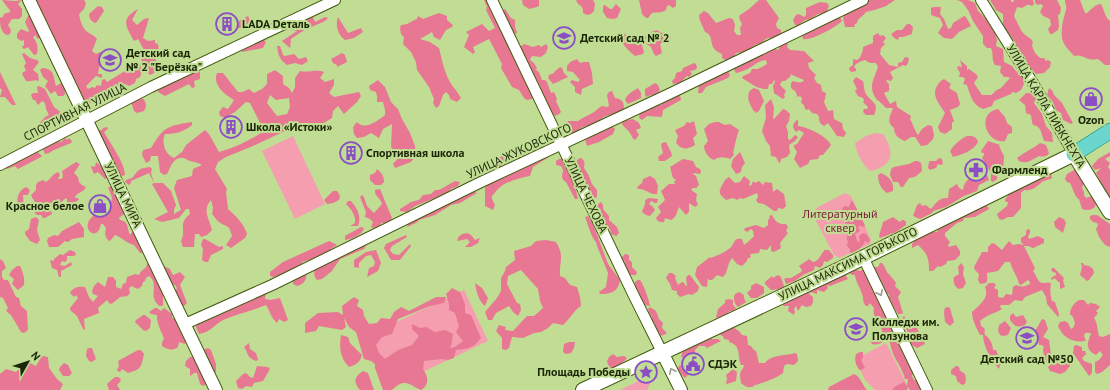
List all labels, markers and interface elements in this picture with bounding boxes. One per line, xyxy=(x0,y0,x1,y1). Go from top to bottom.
building icon: LADA Dеталь xyxy=(214,11,240,37)
place label: LADA Dеталь xyxy=(242,16,310,31)
school or university icon: Детский сад № 2 xyxy=(551,25,577,51)
place label: Детский сад № 2 xyxy=(580,30,669,45)
street label: УЛИЦА КАРЛА ЛИБКНЕХТА xyxy=(1004,41,1089,170)
place label: Детский сад № 2 "Берёзка" xyxy=(126,45,203,74)
school or university icon: Детский сад № 2 "Берёзка" xyxy=(97,47,123,73)
street label: СПОРТИВНАЯ УЛИЦА xyxy=(21,79,129,144)
shop icon: Ozon xyxy=(1078,86,1104,112)
place label: Ozon xyxy=(1078,112,1104,127)
building icon: Школа «Истоки» xyxy=(218,114,244,140)
place label: Школа «Истоки» xyxy=(246,119,332,134)
street label: УЛИЦА ЖУКОВСКОГО xyxy=(464,120,574,181)
building icon: Спортивная школа xyxy=(338,140,364,166)
place label: Спортивная школа xyxy=(366,145,464,160)
street label: УЛИЦА ЧЕХОВА xyxy=(562,154,611,235)
pharmacy icon: Фармленд xyxy=(963,157,989,183)
street label: УЛИЦА МИРА xyxy=(101,160,146,230)
place label: Фармленд xyxy=(992,162,1048,177)
shop icon: Красное белое xyxy=(87,193,113,219)
place label: Красное белое xyxy=(6,198,84,213)
park label: Литературный сквер xyxy=(802,206,877,235)
street label: УЛИЦА МАКСИМА ГОРЬКОГО xyxy=(776,223,920,304)
one-way arrow xyxy=(875,288,883,296)
place label: Колледж им. Ползунова xyxy=(872,314,940,343)
school or university icon: Колледж им. Ползунова xyxy=(843,316,869,342)
school or university icon: Детский сад №50 xyxy=(1014,325,1040,351)
north arrow xyxy=(8,342,48,382)
text: N xyxy=(28,348,43,363)
public building icon: СДЭК xyxy=(680,351,706,377)
place label: Детский сад №50 xyxy=(980,351,1074,366)
place label: СДЭК xyxy=(708,356,738,371)
place icon: Площадь Победы xyxy=(633,359,659,385)
place label: Площадь Победы xyxy=(537,364,630,379)
one-way arrow xyxy=(669,368,677,375)

